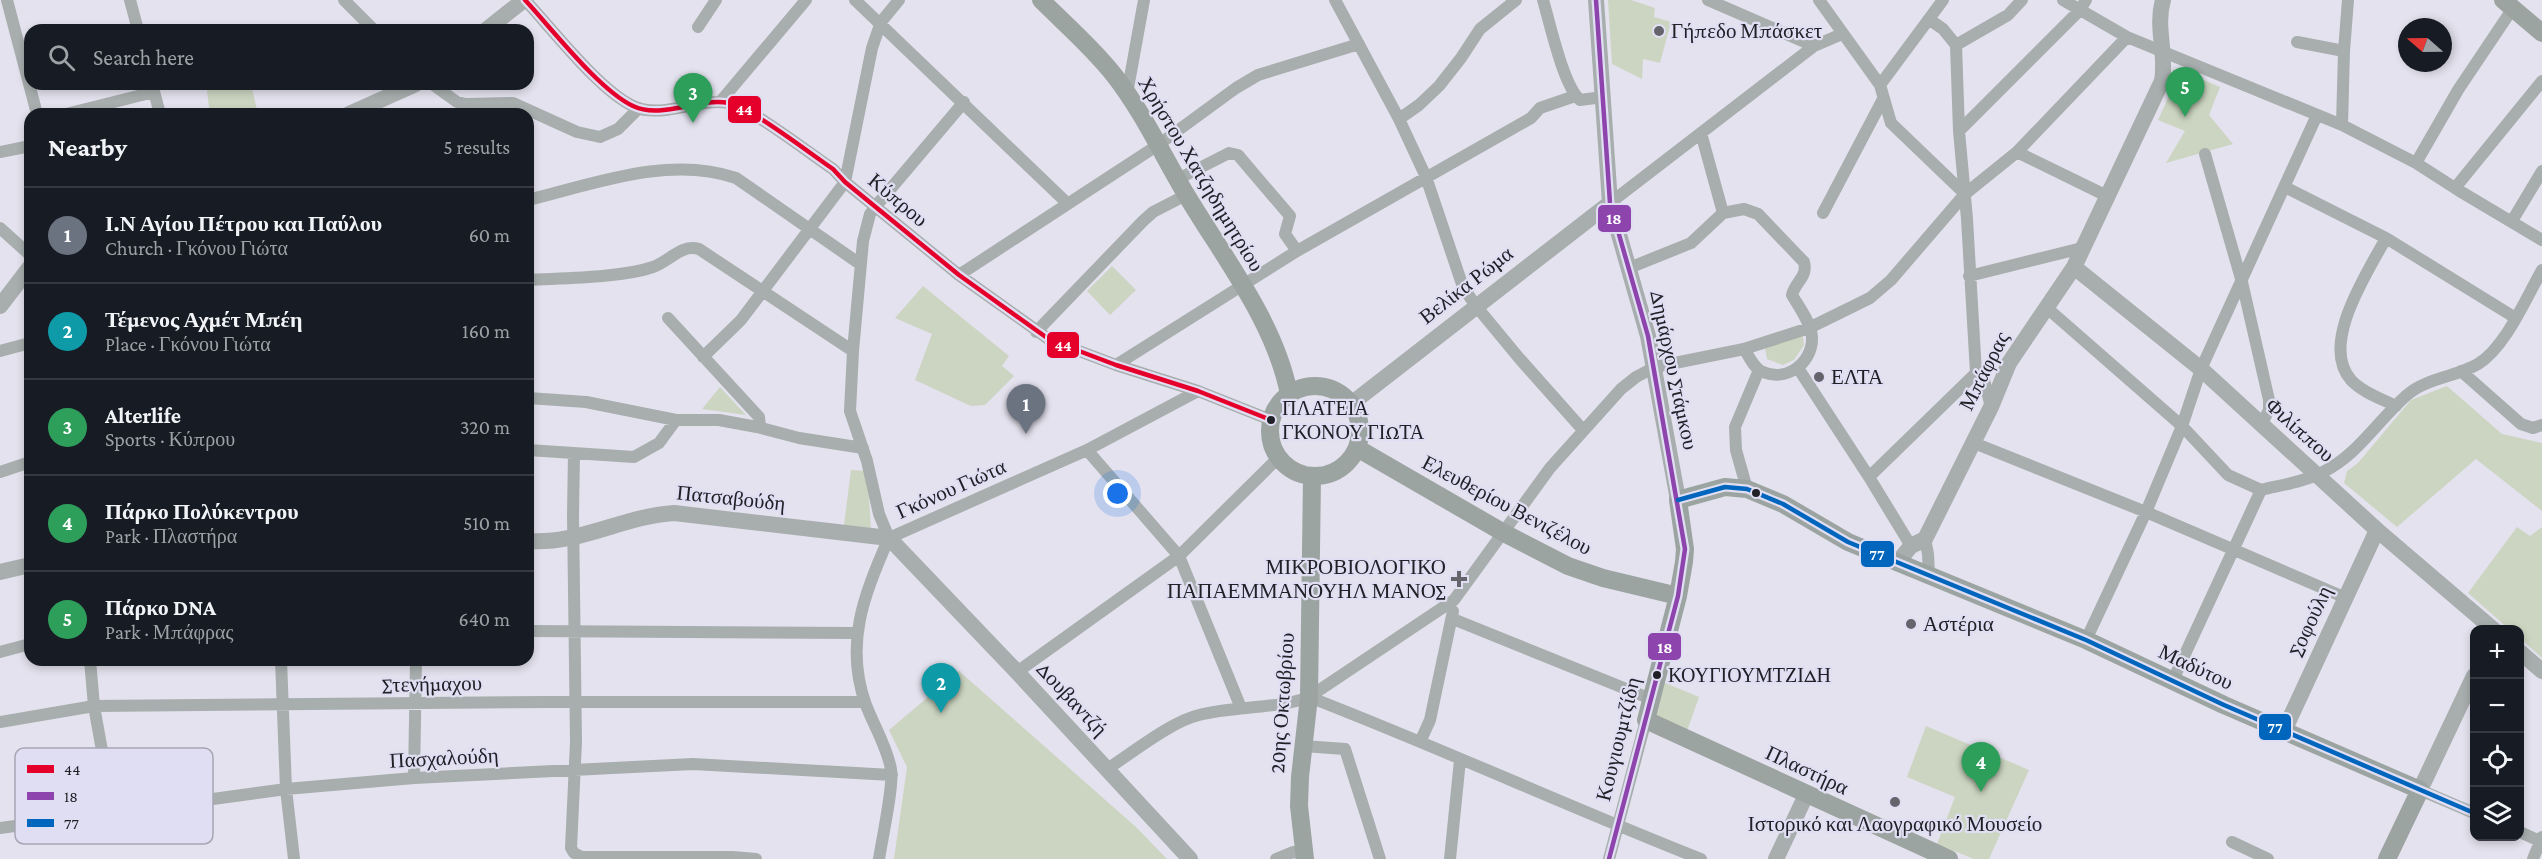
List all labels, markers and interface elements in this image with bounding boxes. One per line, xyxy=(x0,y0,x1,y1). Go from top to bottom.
north arrow xyxy=(2398,18,2452,72)
place label: Γήπεδο Μπάσκετ xyxy=(1671,19,1822,43)
search box xyxy=(24,24,534,90)
marker: Γήπεδο Μπάσκετ xyxy=(1652,24,1666,38)
icon: search xyxy=(45,41,78,74)
text: Search here xyxy=(93,45,194,70)
pin: 5 xyxy=(2166,68,2204,117)
street label: Χρήστου Χατζηδημητρίου xyxy=(1133,72,1269,276)
pin: 3 xyxy=(674,74,712,123)
line badge: 44 xyxy=(727,95,762,124)
text: 44 xyxy=(735,101,753,118)
text: Nearby xyxy=(48,133,127,162)
text: 5 results xyxy=(443,136,510,158)
street label: Κύπρου xyxy=(863,168,933,232)
line badge: 18 xyxy=(1597,204,1632,233)
text: 18 xyxy=(1606,210,1622,227)
text: Ι.Ν Αγίου Πέτρου και Παύλου xyxy=(105,211,382,236)
text: 1 xyxy=(64,224,71,246)
text: 60 m xyxy=(469,224,510,246)
text: Church · Γκόνου Γιώτα xyxy=(105,237,288,259)
street label: Βελίκα Ρώμα xyxy=(1415,241,1517,329)
street label: Δημάρχου Στάμκου xyxy=(1645,288,1703,452)
text: Τέμενος Αχμέτ Μπέη xyxy=(105,307,302,332)
text: 2 xyxy=(62,320,73,342)
text: 160 m xyxy=(462,320,510,342)
street label: Μπάφρας xyxy=(1954,327,2014,414)
line badge: 44 xyxy=(1046,331,1080,359)
text: Place · Γκόνου Γιώτα xyxy=(105,333,271,355)
text: 44 xyxy=(1054,337,1072,354)
place label: ΕΛΤΑ xyxy=(1831,365,1884,389)
marker: ΕΛΤΑ xyxy=(1812,370,1826,384)
pin: 1 xyxy=(1006,384,1046,434)
street label: Φιλίππου xyxy=(2261,393,2339,467)
place label: ΠΛΑΤΕΙΑ ΓΚΟΝΟΥ ΓΙΩΤΑ xyxy=(1282,397,1425,443)
text: Alterlife xyxy=(105,403,181,428)
marker: ΠΛΑΤΕΙΑ ΓΚΟΝΟΥ ΓΙΩΤΑ xyxy=(1265,414,1277,426)
text: 3 xyxy=(63,416,72,438)
text: 320 m xyxy=(460,416,510,438)
text: Sports · Κύπρου xyxy=(105,428,235,450)
street label: Ελευθερίου Βενιζέλου xyxy=(1418,450,1596,560)
street label: Γκόνου Γιώτα xyxy=(892,454,1010,524)
your location xyxy=(1103,479,1132,508)
street label: Πατσαβούδη xyxy=(675,480,787,516)
unlabelled marker xyxy=(1750,487,1762,499)
text: Πάρκο Πολύκεντρου xyxy=(105,499,299,524)
text: 4 xyxy=(62,512,73,534)
text: 510 m xyxy=(463,512,510,534)
text: Park · Πλαστήρα xyxy=(105,525,237,547)
line badge: 77 xyxy=(1860,540,1895,568)
text: 77 xyxy=(1869,546,1885,563)
place label: ΜΙΚΡΟΒΙΟΛΟΓΙΚΟ ΠΑΠΑΕΜΜΑΝΟΥΗΛ ΜΑΝΟΣ xyxy=(1167,555,1446,603)
marker: ΜΙΚΡΟΒΙΟΛΟΓΙΚΟ ΠΑΠΑΕΜΜΑΝΟΥΗΛ ΜΑΝΟΣ xyxy=(1450,570,1468,588)
street label: Σοφούλη xyxy=(2283,582,2337,660)
text: Πάρκο DNA xyxy=(105,595,216,620)
text: 5 xyxy=(63,608,72,630)
text: 640 m xyxy=(458,608,510,630)
place label: Αστέρια xyxy=(1923,612,1994,636)
marker: Αστέρια xyxy=(1904,617,1918,631)
text: Park · Μπάφρας xyxy=(105,621,233,643)
map controls xyxy=(2470,625,2524,841)
button: + xyxy=(2470,625,2524,679)
street label: 20ης Οκτωβρίου xyxy=(1265,632,1299,774)
line badge: 18 xyxy=(1647,632,1682,661)
text: 18 xyxy=(1657,639,1673,656)
street label: Μαδύτου xyxy=(2155,639,2237,695)
street label: Δουβαντζή xyxy=(1032,657,1112,741)
pin: 2 xyxy=(922,664,960,713)
place label: ΚΟΥΓΙΟΥΜΤΖΙΔΗ xyxy=(1668,664,1831,686)
marker: ΚΟΥΓΙΟΥΜΤΖΙΔΗ xyxy=(1651,669,1663,681)
street label: Στενήμαχου xyxy=(382,671,482,697)
street label: Κουγιουμτζίδη xyxy=(1591,675,1645,803)
button: − xyxy=(2470,679,2524,733)
line badge: 77 xyxy=(2258,713,2292,741)
text: 77 xyxy=(2267,719,2283,736)
button: locate xyxy=(2470,733,2524,787)
street label: Πλαστήρα xyxy=(1762,740,1852,800)
pin: 4 xyxy=(1962,742,2000,792)
street label: Πασχαλούδη xyxy=(389,743,499,773)
legend xyxy=(15,748,213,844)
text: 44 xyxy=(64,761,80,778)
button: layers xyxy=(2470,787,2524,841)
text: 18 xyxy=(64,788,78,805)
marker: Ιστορικό και Λαογραφικό Μουσείο xyxy=(1888,795,1902,809)
place label: Ιστορικό και Λαογραφικό Μουσείο xyxy=(1748,812,2042,836)
text: 77 xyxy=(64,815,79,832)

